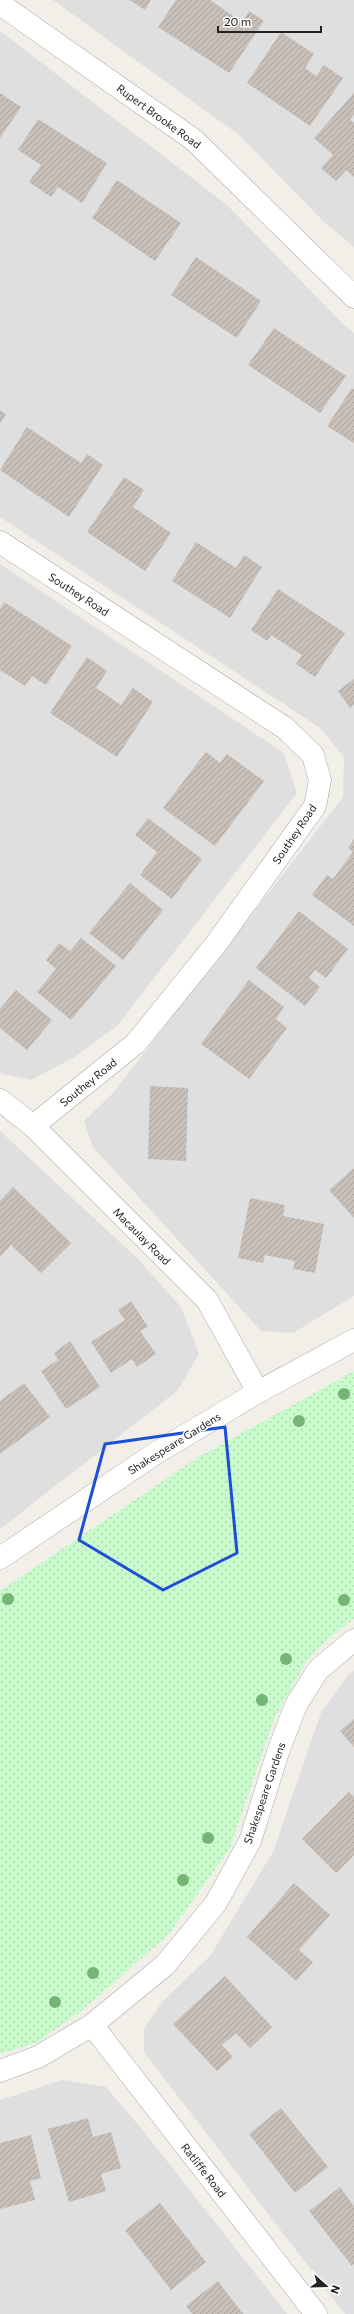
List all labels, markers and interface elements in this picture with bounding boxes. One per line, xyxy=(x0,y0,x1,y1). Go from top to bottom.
scale bar xyxy=(218,8,321,34)
text: 20 m xyxy=(224,14,251,28)
street label: Rupert Brooke Road xyxy=(115,81,203,151)
street label: Southey Road xyxy=(46,570,112,618)
street label: Southey Road xyxy=(269,802,319,866)
street label: Southey Road xyxy=(57,1055,119,1109)
street label: Macaulay Road xyxy=(111,1205,173,1267)
street label: Shakespeare Gardens xyxy=(125,1409,223,1477)
street label: Shakespeare Gardens xyxy=(240,1740,288,1846)
street label: Ratliffe Road xyxy=(179,2140,229,2200)
north arrow xyxy=(306,2266,346,2306)
text: N xyxy=(328,2283,343,2296)

